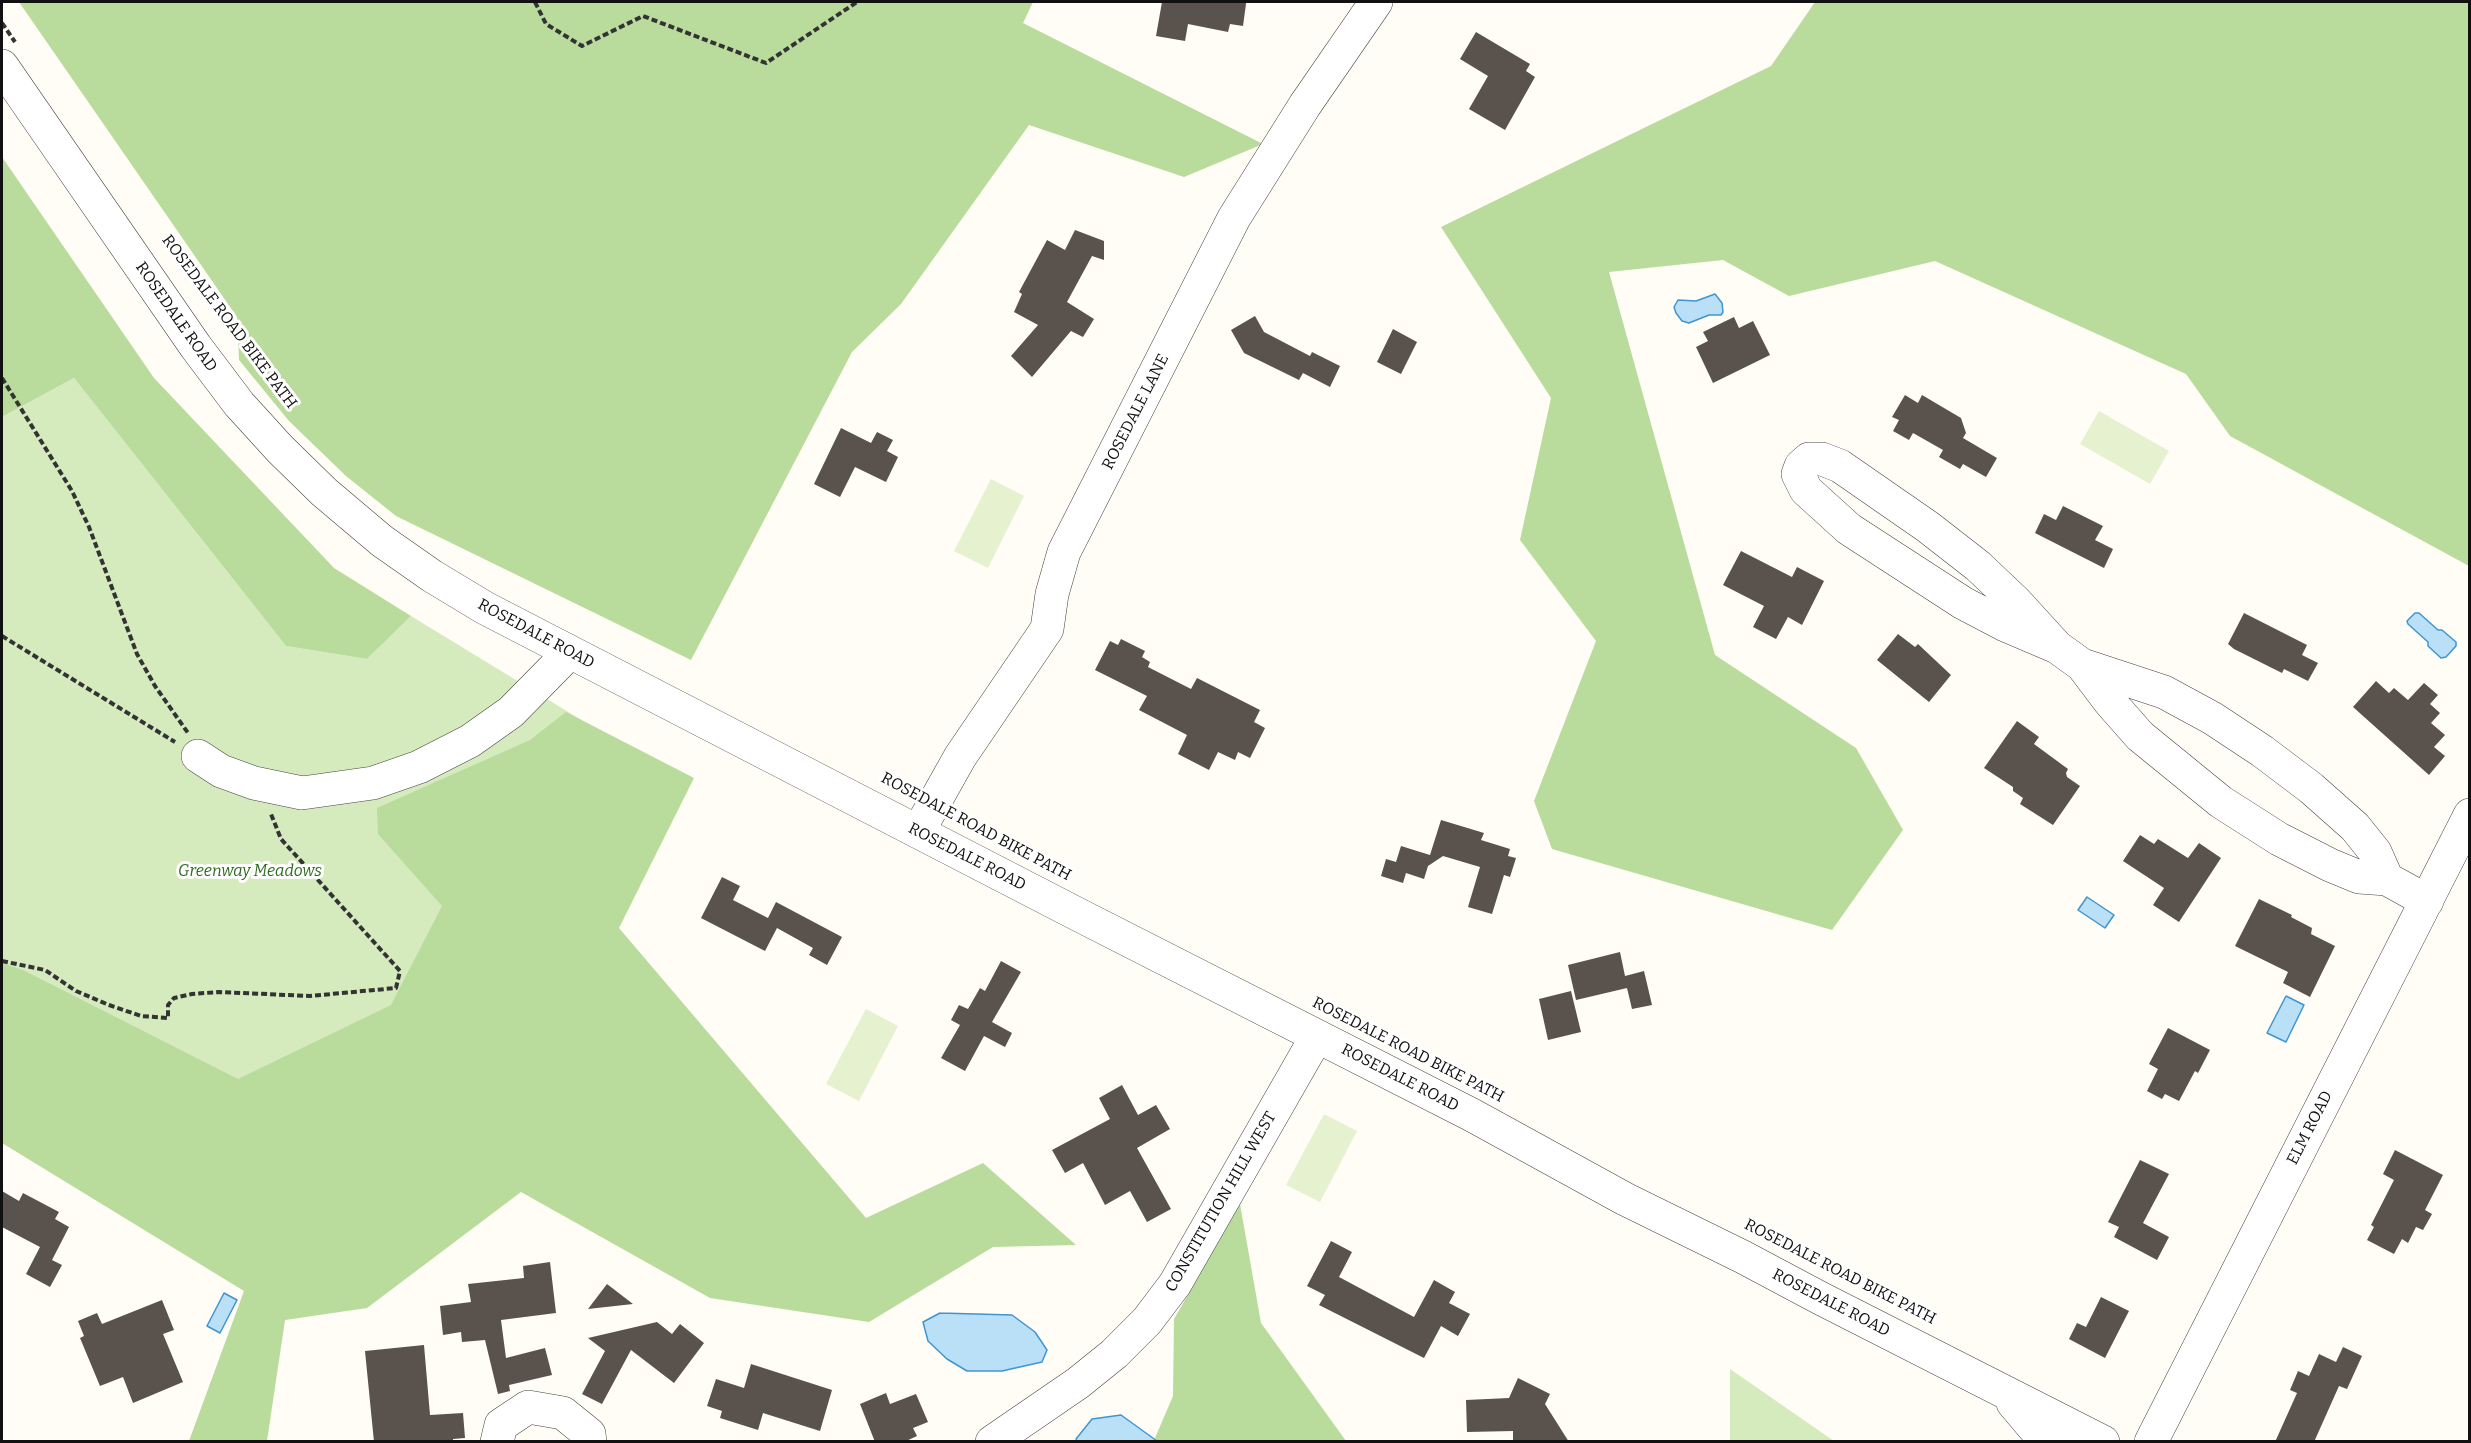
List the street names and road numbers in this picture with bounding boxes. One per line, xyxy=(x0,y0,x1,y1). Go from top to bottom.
street label: ROSEDALE ROAD BIKE PATH xyxy=(157,231,301,413)
street label: ROSEDALE ROAD xyxy=(131,259,221,375)
street label: ROSEDALE LANE xyxy=(1099,351,1173,473)
street label: ROSEDALE ROAD xyxy=(474,595,598,673)
street label: ROSEDALE ROAD BIKE PATH xyxy=(878,769,1074,885)
street label: ROSEDALE ROAD xyxy=(905,819,1029,895)
street label: ROSEDALE ROAD BIKE PATH xyxy=(1309,993,1507,1107)
street label: ROSEDALE ROAD xyxy=(1338,1040,1462,1116)
street label: ELM ROAD xyxy=(2283,1088,2337,1168)
street label: CONSTITUTION HILL WEST xyxy=(1161,1109,1281,1295)
street label: ROSEDALE ROAD BIKE PATH xyxy=(1741,1215,1939,1329)
street label: ROSEDALE ROAD xyxy=(1769,1265,1893,1341)

